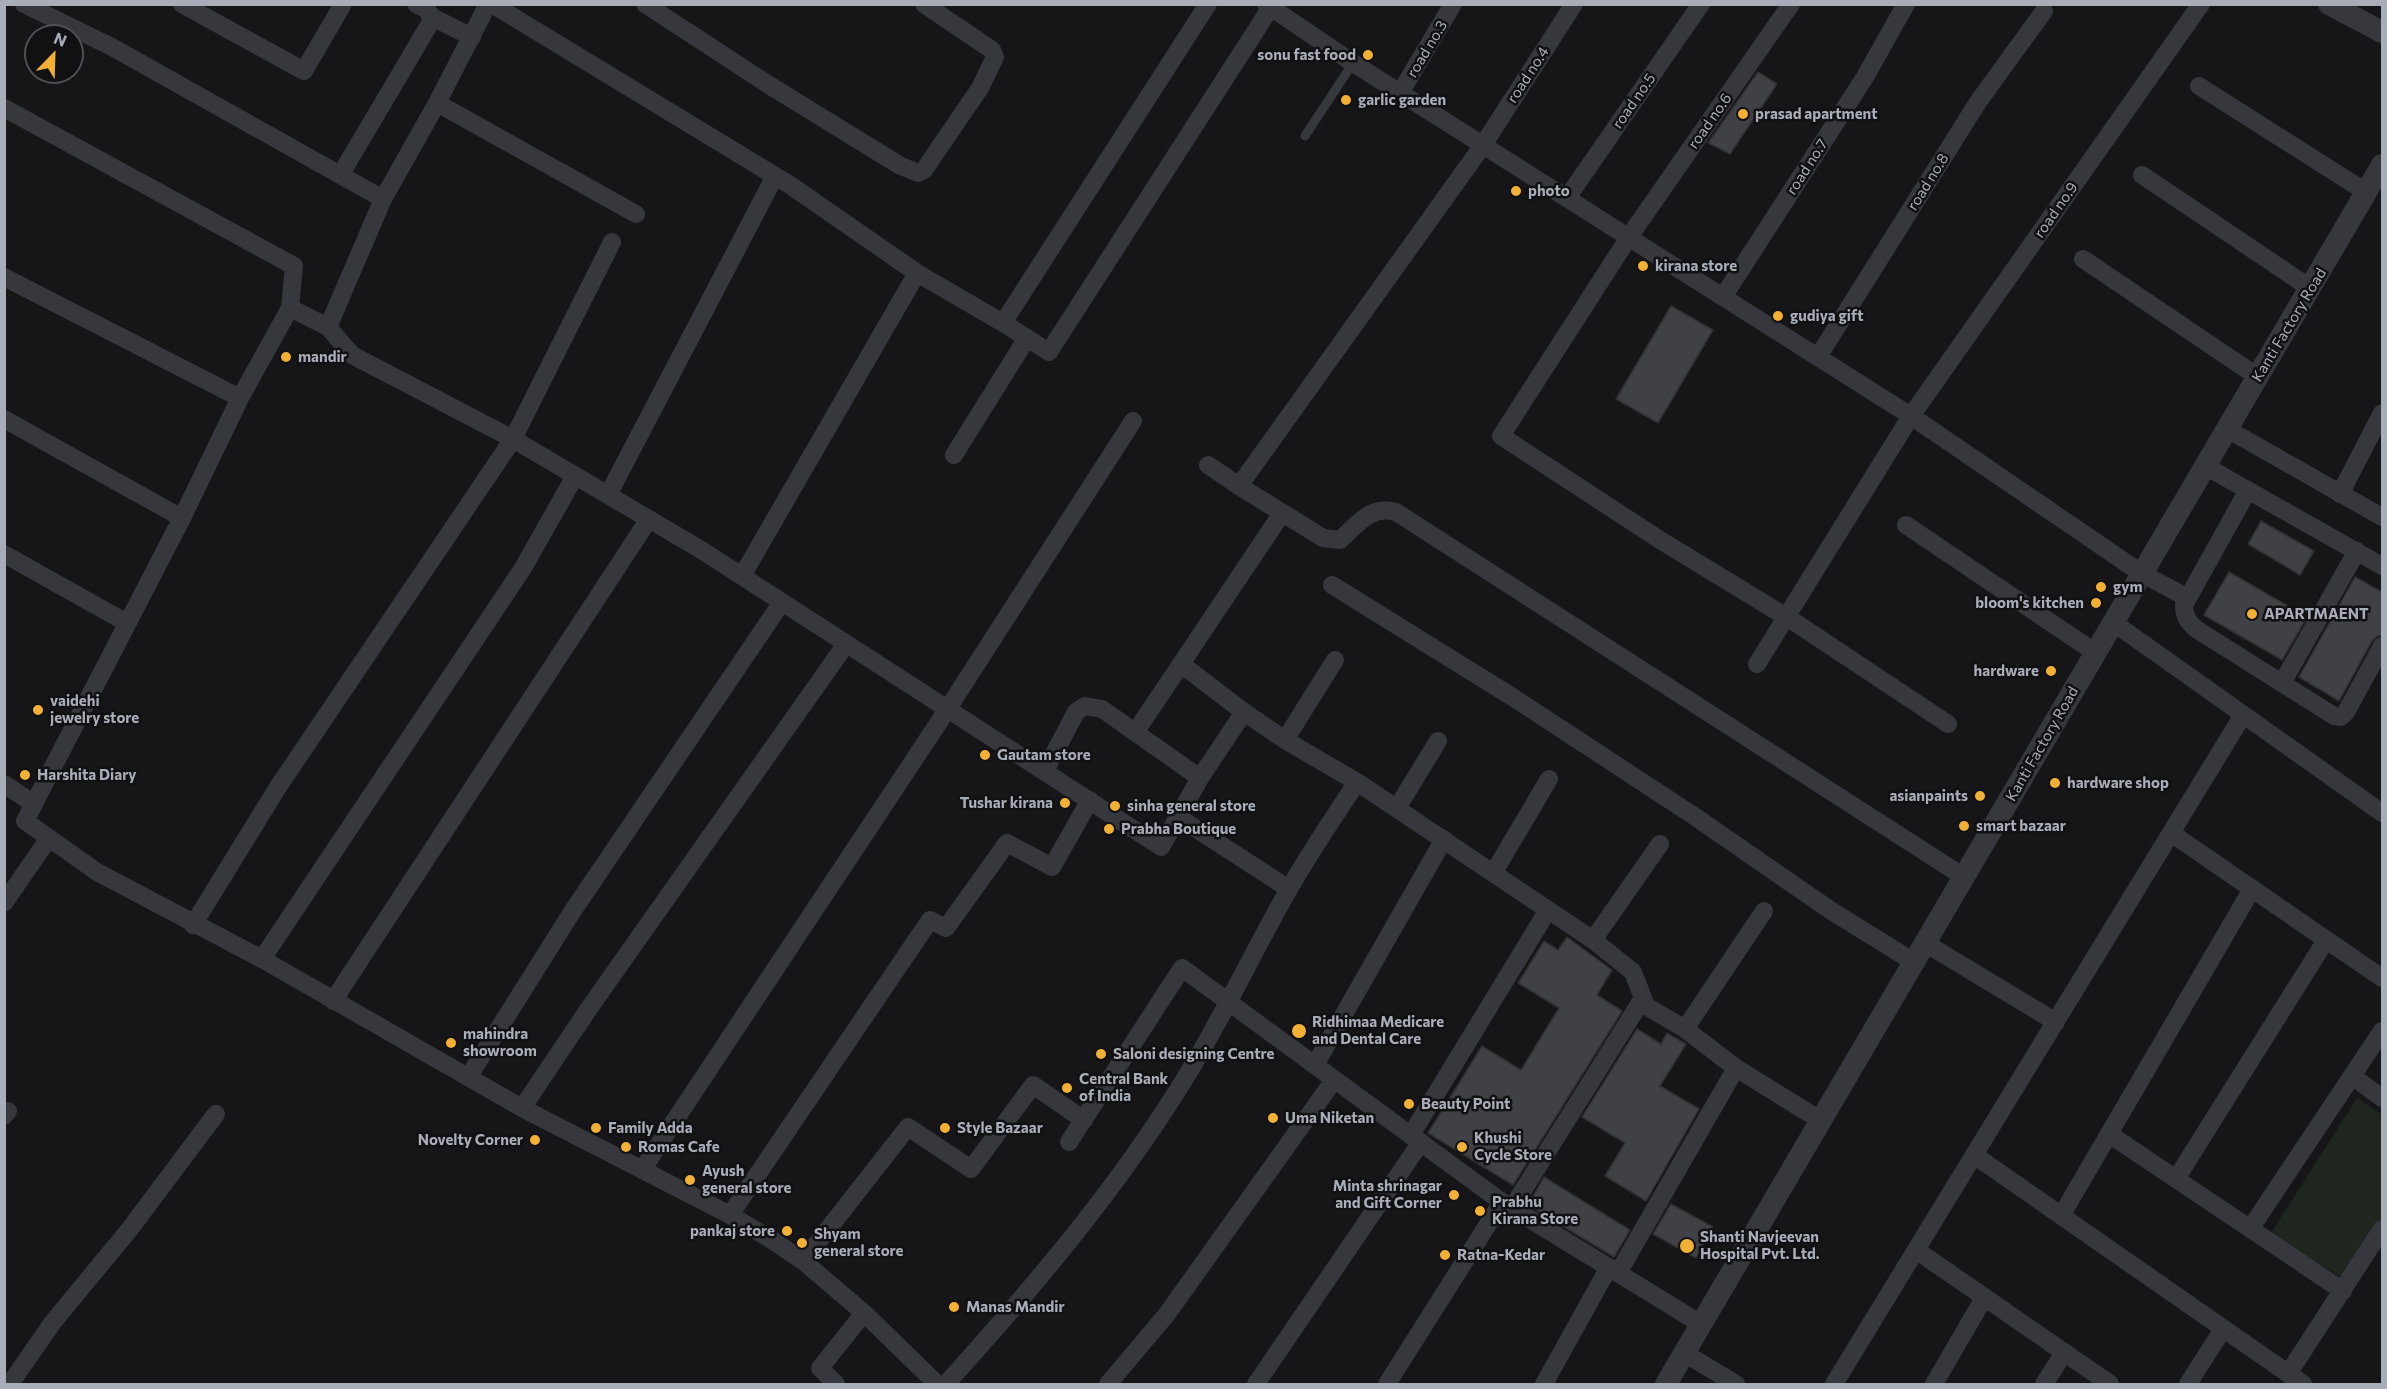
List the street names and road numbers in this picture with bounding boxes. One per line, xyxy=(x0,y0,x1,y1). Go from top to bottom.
street label: road no.3 xyxy=(1403,17,1451,81)
street label: road no.4 xyxy=(1503,43,1553,107)
street label: road no.5 xyxy=(1608,70,1660,132)
street label: road no.6 xyxy=(1684,90,1736,152)
street label: road no.7 xyxy=(1782,136,1832,198)
street label: road no.8 xyxy=(1904,150,1952,214)
street label: road no.9 xyxy=(2030,179,2082,241)
street label: Kanti Factory Road xyxy=(2248,265,2330,385)
street label: Kanti Factory Road xyxy=(2002,683,2082,805)

